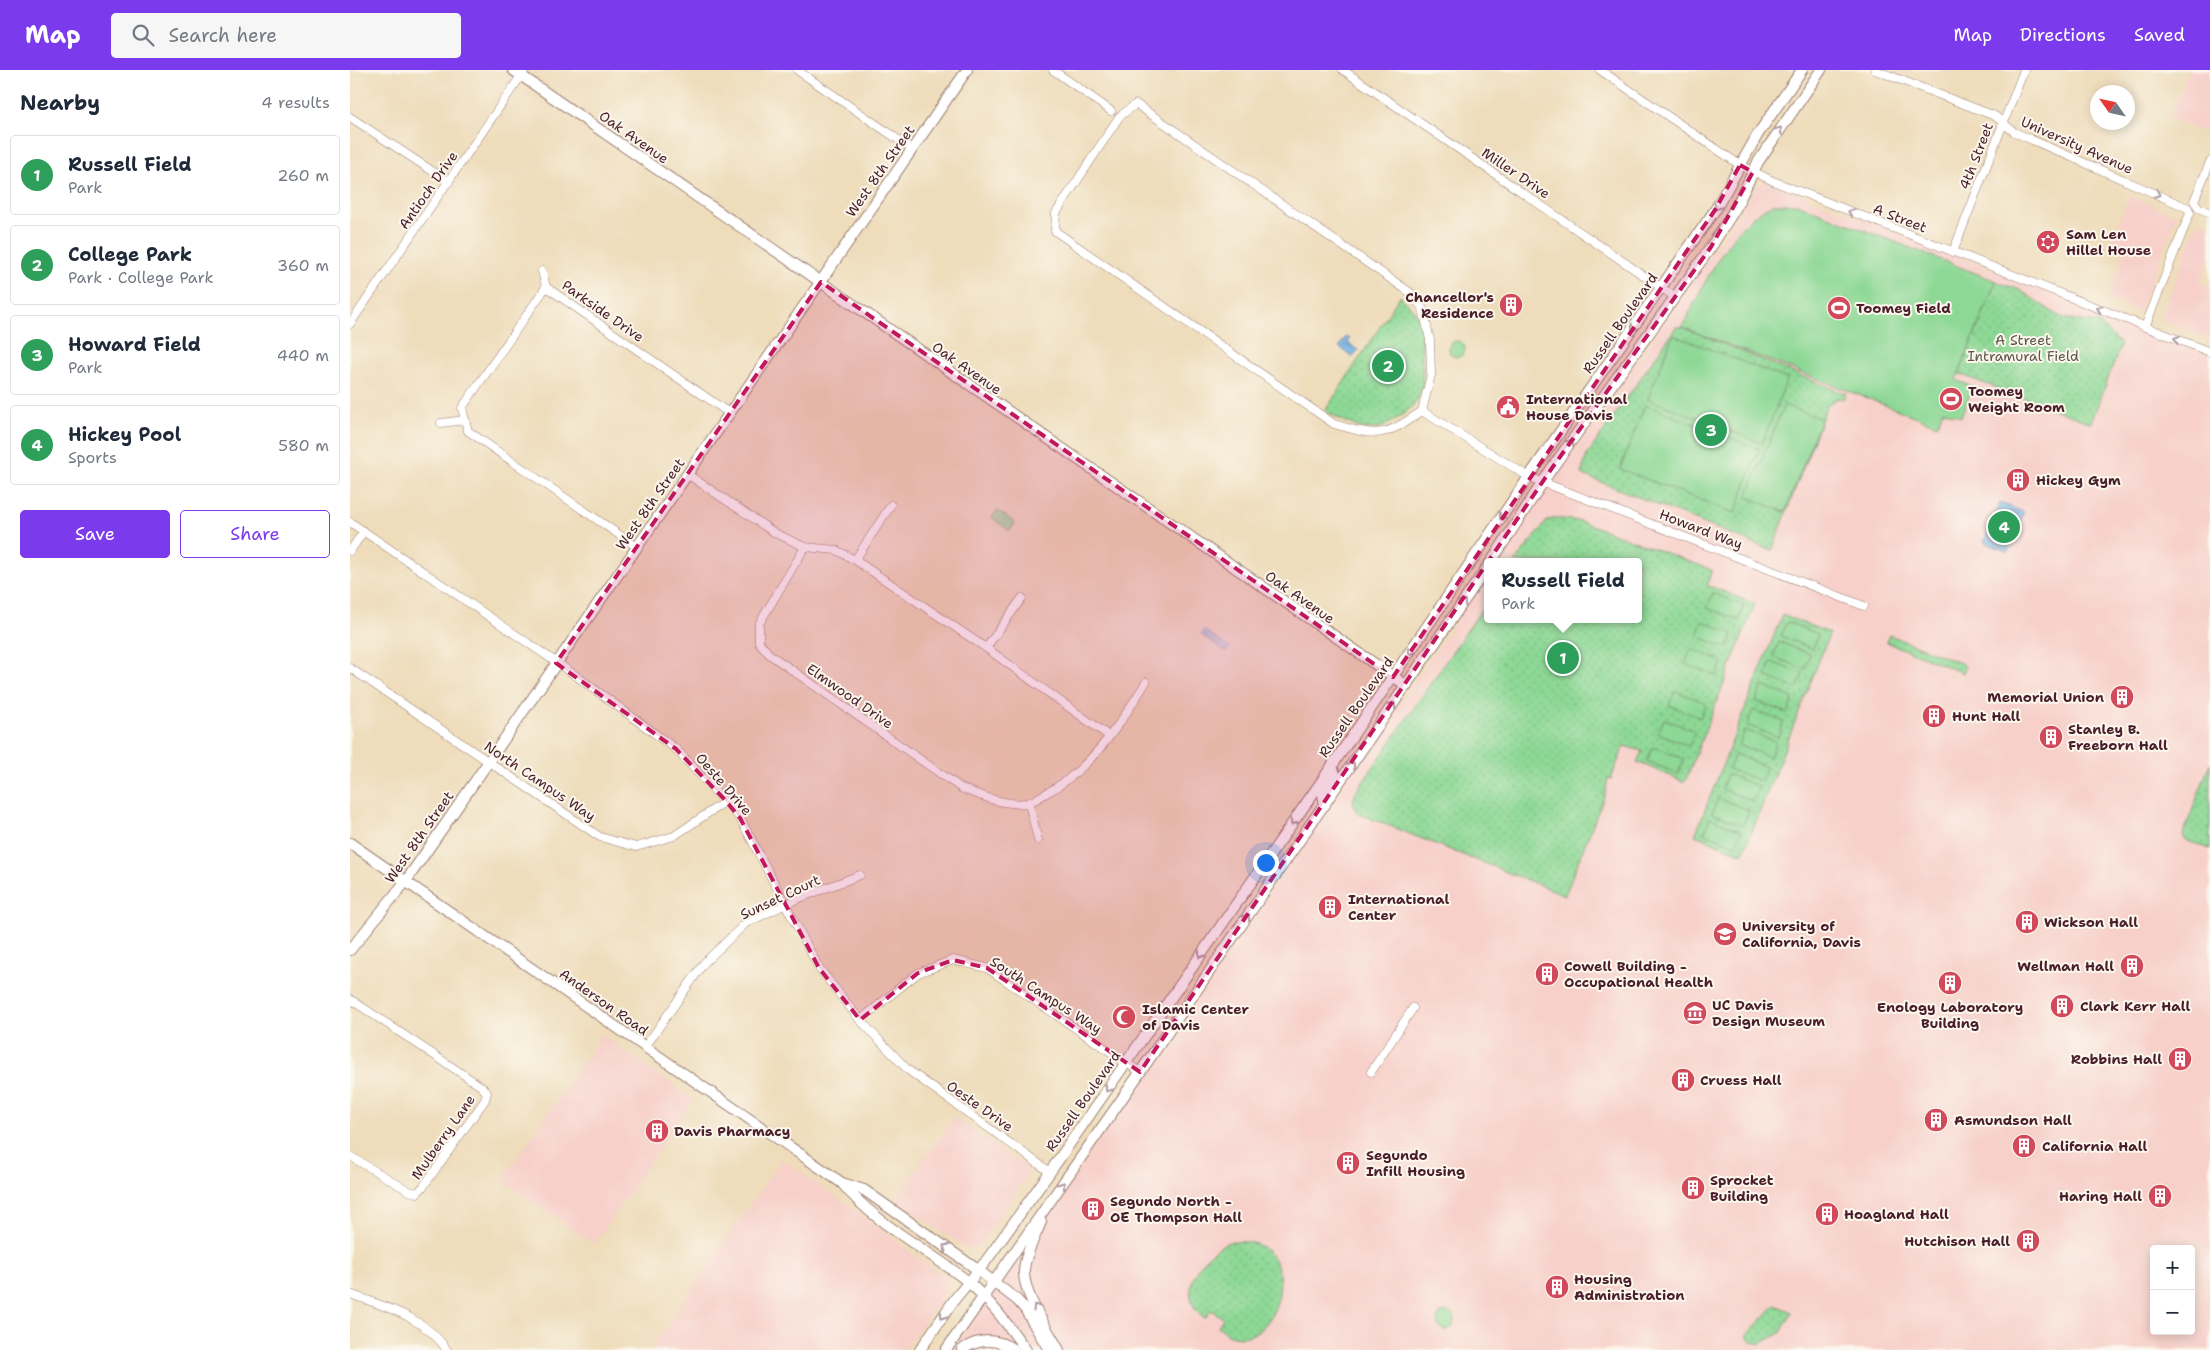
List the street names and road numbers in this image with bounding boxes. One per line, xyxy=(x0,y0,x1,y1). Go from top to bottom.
street label: Oak Avenue xyxy=(596,106,672,168)
street label: University Avenue xyxy=(2018,112,2136,178)
street label: 4th Street xyxy=(1955,120,1997,192)
street label: West 8th Street xyxy=(842,121,918,221)
street label: Miller Drive xyxy=(1478,143,1554,203)
street label: Antioch Drive xyxy=(394,147,462,233)
street label: A Street xyxy=(1871,200,1929,236)
street label: Russell Boulevard xyxy=(1579,269,1662,377)
street label: Parkside Drive xyxy=(558,276,648,346)
street label: Oak Avenue xyxy=(929,337,1005,399)
street label: West 8th Street xyxy=(612,454,688,554)
street label: Howard Way xyxy=(1657,505,1745,553)
street label: Oak Avenue xyxy=(1262,566,1338,628)
street label: Russell Boulevard xyxy=(1315,653,1398,761)
street label: Elmwood Drive xyxy=(803,659,897,733)
street label: North Campus Way xyxy=(481,737,599,825)
street label: Oeste Drive xyxy=(692,749,756,819)
street label: West 8th Street xyxy=(381,787,457,887)
street label: Sunset Court xyxy=(737,871,823,923)
street label: South Campus Way xyxy=(987,952,1105,1038)
street label: Anderson Road xyxy=(556,965,652,1039)
street label: Russell Boulevard xyxy=(1042,1047,1125,1155)
street label: Oeste Drive xyxy=(943,1076,1017,1136)
street label: Mulberry Lane xyxy=(407,1091,479,1183)

